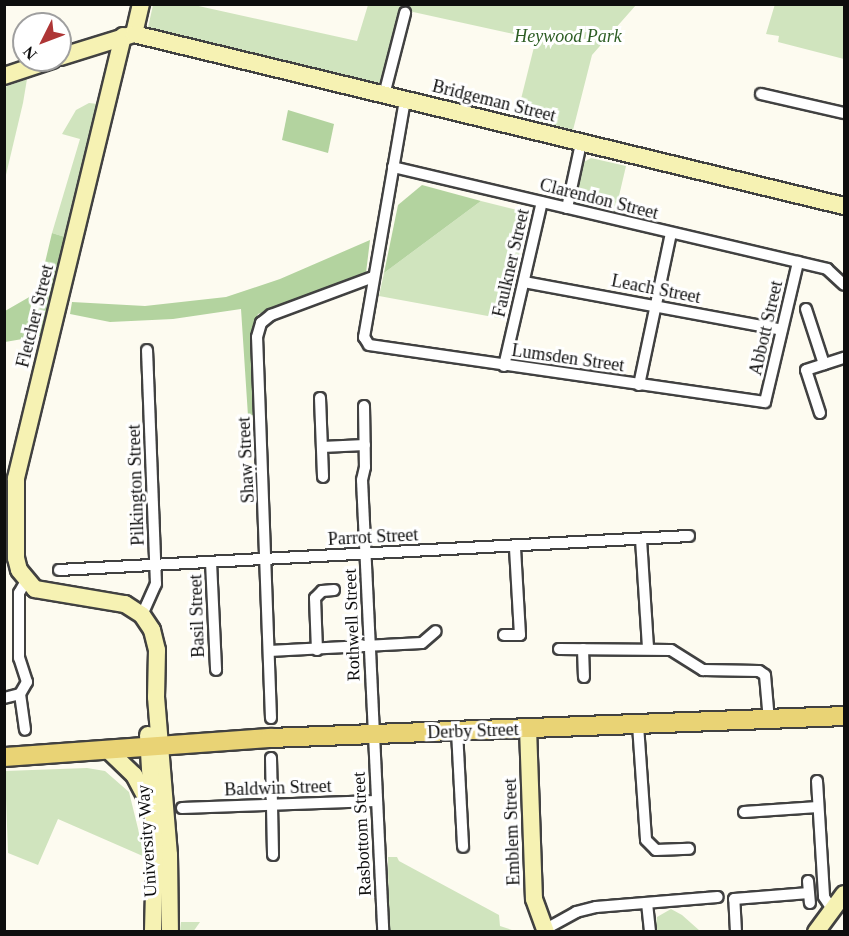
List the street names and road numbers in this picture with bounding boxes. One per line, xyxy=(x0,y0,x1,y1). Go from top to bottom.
street label: Bridgeman Street xyxy=(430,75,558,127)
street label: Clarendon Street xyxy=(537,174,661,224)
street label: Faulkner Street xyxy=(488,207,534,319)
street label: Fletcher Street xyxy=(12,262,58,370)
street label: Leach Street xyxy=(610,270,702,308)
street label: Abbott Street xyxy=(745,279,787,377)
street label: Lumsden Street xyxy=(510,339,626,377)
street label: Shaw Street xyxy=(233,416,259,504)
street label: Pilkington Street xyxy=(123,424,149,546)
street label: Parrot Street xyxy=(327,524,419,550)
street label: Rothwell Street xyxy=(339,568,365,682)
street label: Basil Street xyxy=(185,574,209,658)
street label: Derby Street xyxy=(427,719,519,743)
street label: Rasbottom Street xyxy=(348,771,376,897)
street label: Baldwin Street xyxy=(224,775,332,801)
street label: Emblem Street xyxy=(499,778,525,886)
street label: University Way xyxy=(132,784,162,898)

